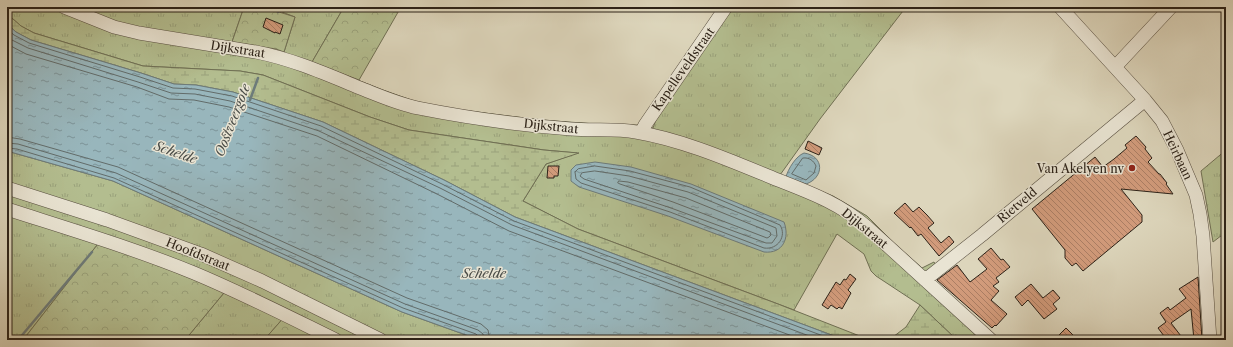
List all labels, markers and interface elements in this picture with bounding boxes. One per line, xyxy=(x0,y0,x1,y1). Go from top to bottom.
street label: Kapelleveldstraat xyxy=(649,24,718,114)
street label: Dijkstraat xyxy=(210,37,267,61)
water label: Oostveergote xyxy=(211,81,253,159)
street label: Dijkstraat xyxy=(523,116,580,136)
street label: Heirbaan xyxy=(1160,128,1196,183)
water label: Schelde xyxy=(152,137,200,167)
place label: Van Akelyen nv xyxy=(1036,161,1124,176)
marker: Van Akelyen nv xyxy=(1127,163,1137,173)
street label: Rietveld xyxy=(994,184,1040,226)
street label: Dijkstraat xyxy=(839,205,892,252)
street label: Hoofdstraat xyxy=(164,234,233,274)
water label: Schelde xyxy=(461,265,507,281)

